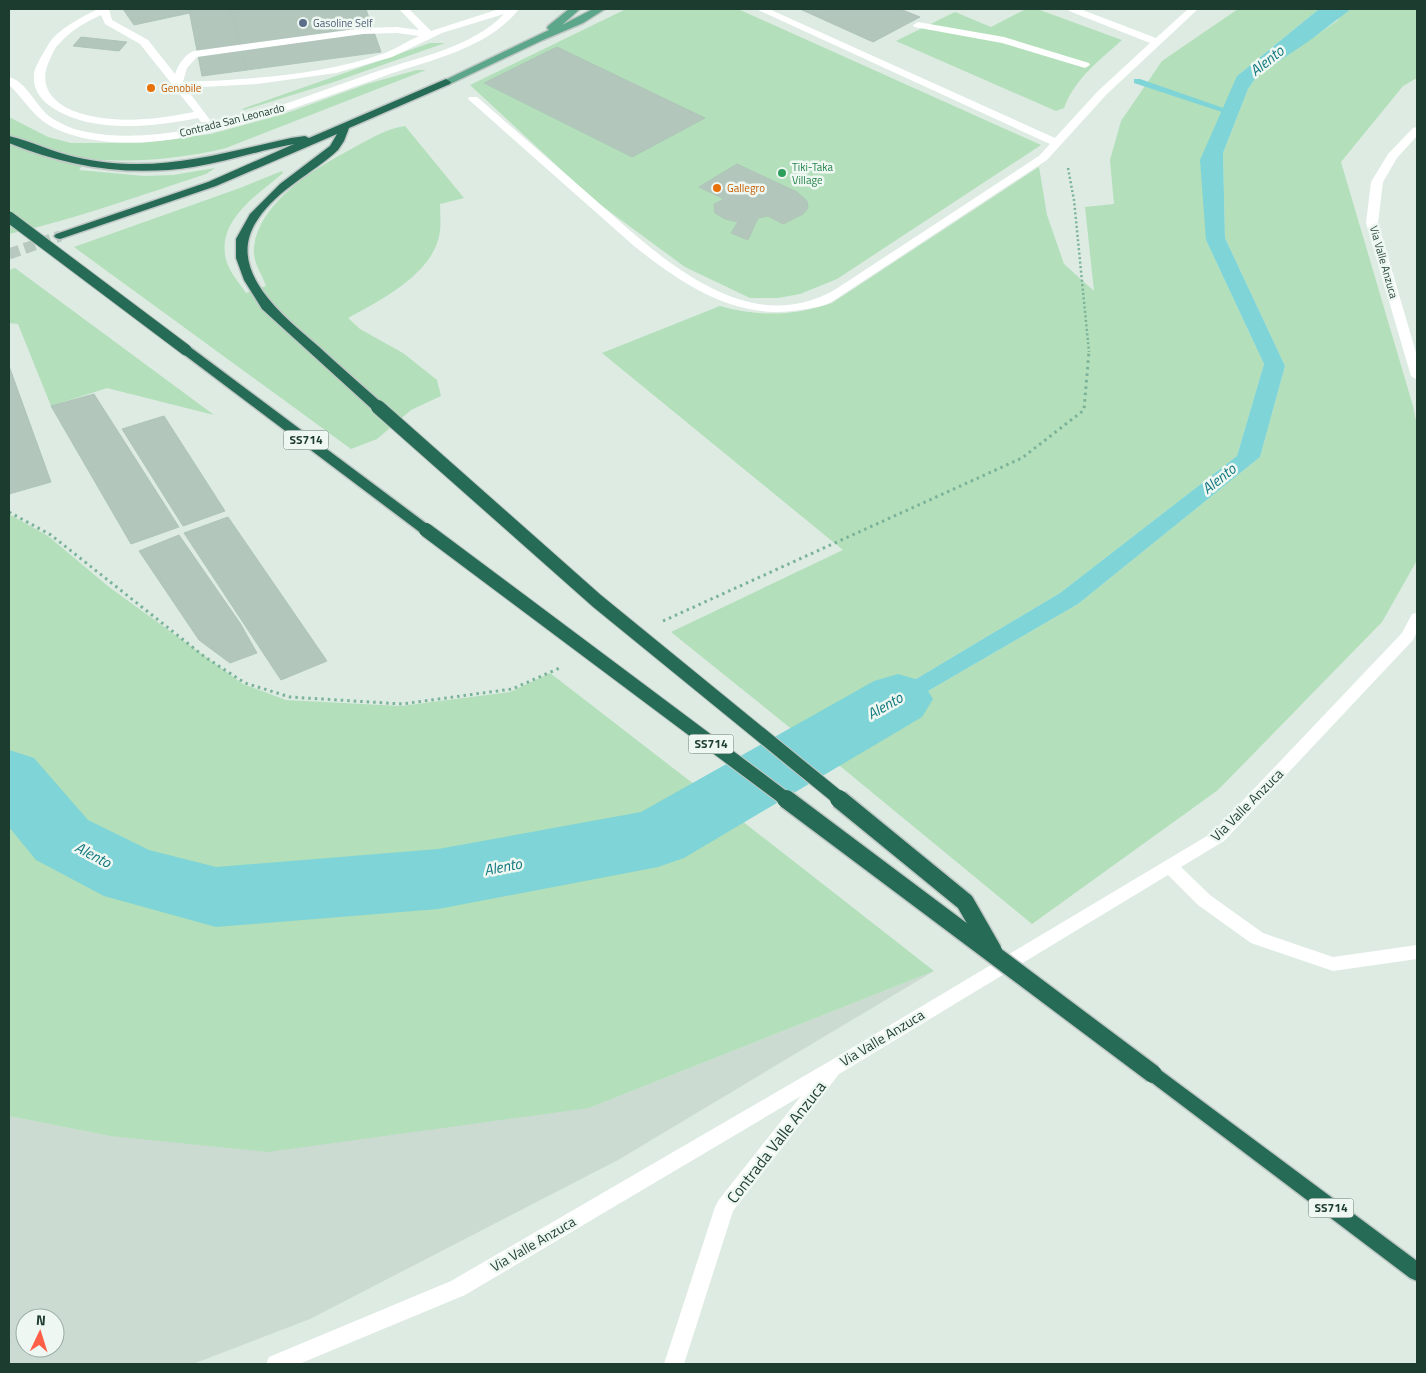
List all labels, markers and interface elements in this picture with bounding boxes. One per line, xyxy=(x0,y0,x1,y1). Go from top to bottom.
place label: Gasoline Self xyxy=(313,15,373,31)
marker: Gasoline Self xyxy=(297,17,309,29)
water label: Alento xyxy=(1245,39,1289,82)
place label: Genobile xyxy=(161,80,202,96)
marker: Genobile xyxy=(145,82,157,94)
street label: Contrada San Leonardo xyxy=(178,99,286,141)
place label: Tiki-Taka Village xyxy=(792,159,834,188)
marker: Tiki-Taka Village xyxy=(776,167,788,179)
place label: Gallegro xyxy=(727,180,765,196)
marker: Gallegro xyxy=(711,182,723,194)
street label: Via Valle Anzuca xyxy=(1366,224,1402,301)
road number: SS714 xyxy=(284,430,328,450)
water label: Alento xyxy=(1197,457,1241,500)
water label: Alento xyxy=(863,686,907,725)
road number: SS714 xyxy=(688,734,734,754)
street label: Via Valle Anzuca xyxy=(1205,763,1288,846)
water label: Alento xyxy=(71,835,116,874)
water label: Alento xyxy=(482,851,524,881)
street label: Via Valle Anzuca xyxy=(835,1004,928,1071)
street label: Contrada Valle Anzuca xyxy=(721,1076,831,1208)
road number: SS714 xyxy=(1308,1198,1354,1218)
street label: Via Valle Anzuca xyxy=(486,1211,579,1277)
north arrow xyxy=(15,1308,65,1358)
text: N xyxy=(35,1309,47,1330)

